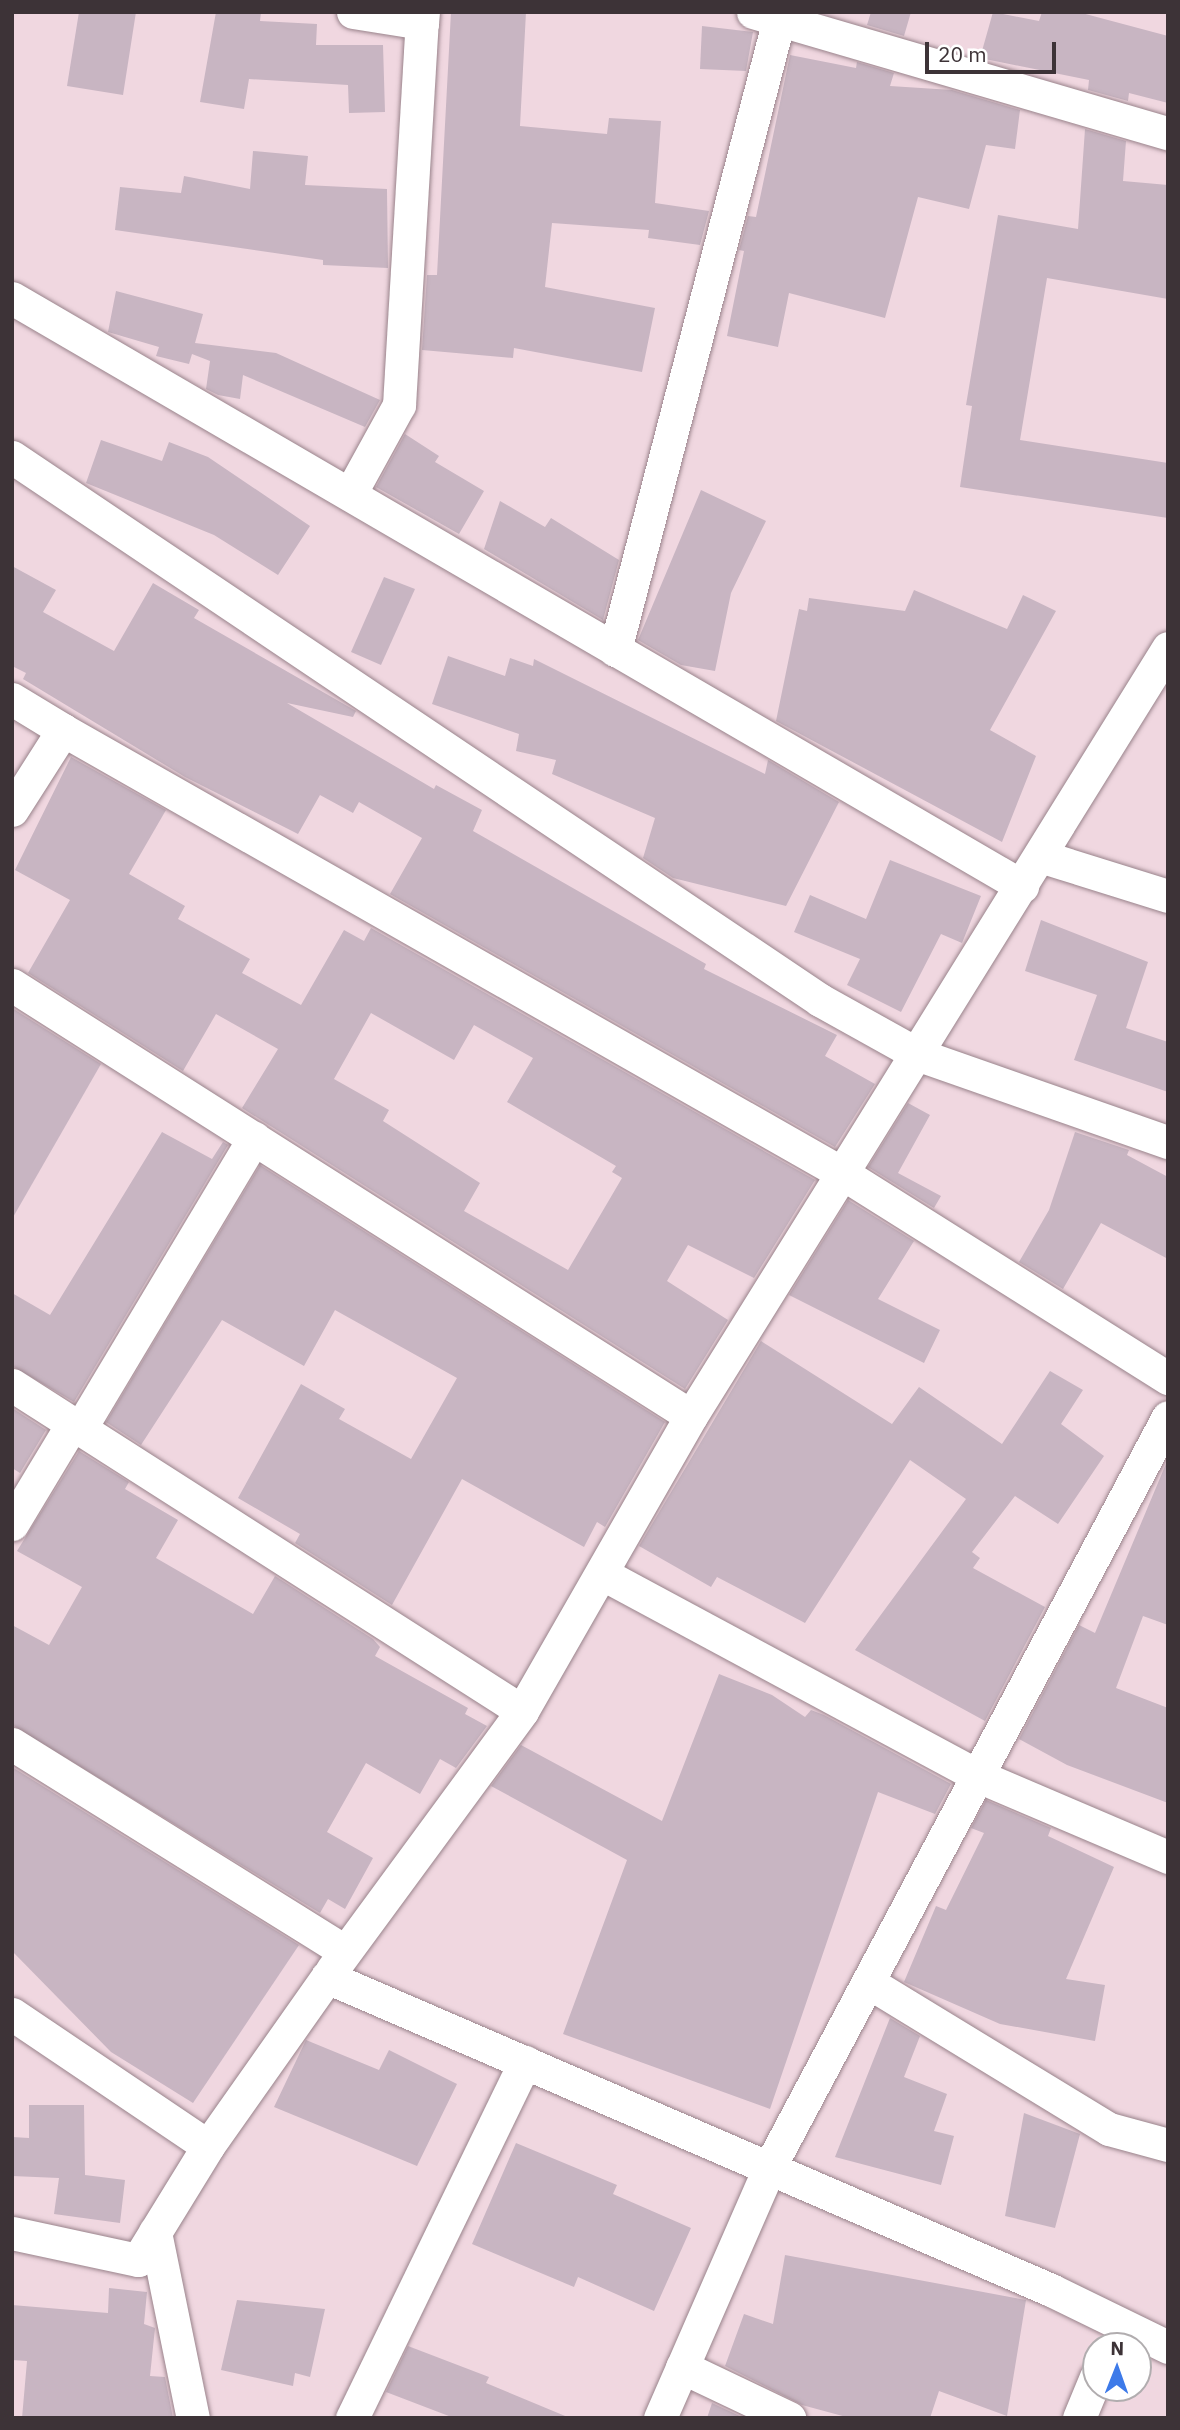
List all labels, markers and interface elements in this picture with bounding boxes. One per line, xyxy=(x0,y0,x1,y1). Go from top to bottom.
scale bar xyxy=(928,28,1059,72)
text: 20 m xyxy=(938,40,987,68)
north arrow xyxy=(1082,2332,1152,2402)
text: N xyxy=(1110,2336,1124,2360)

